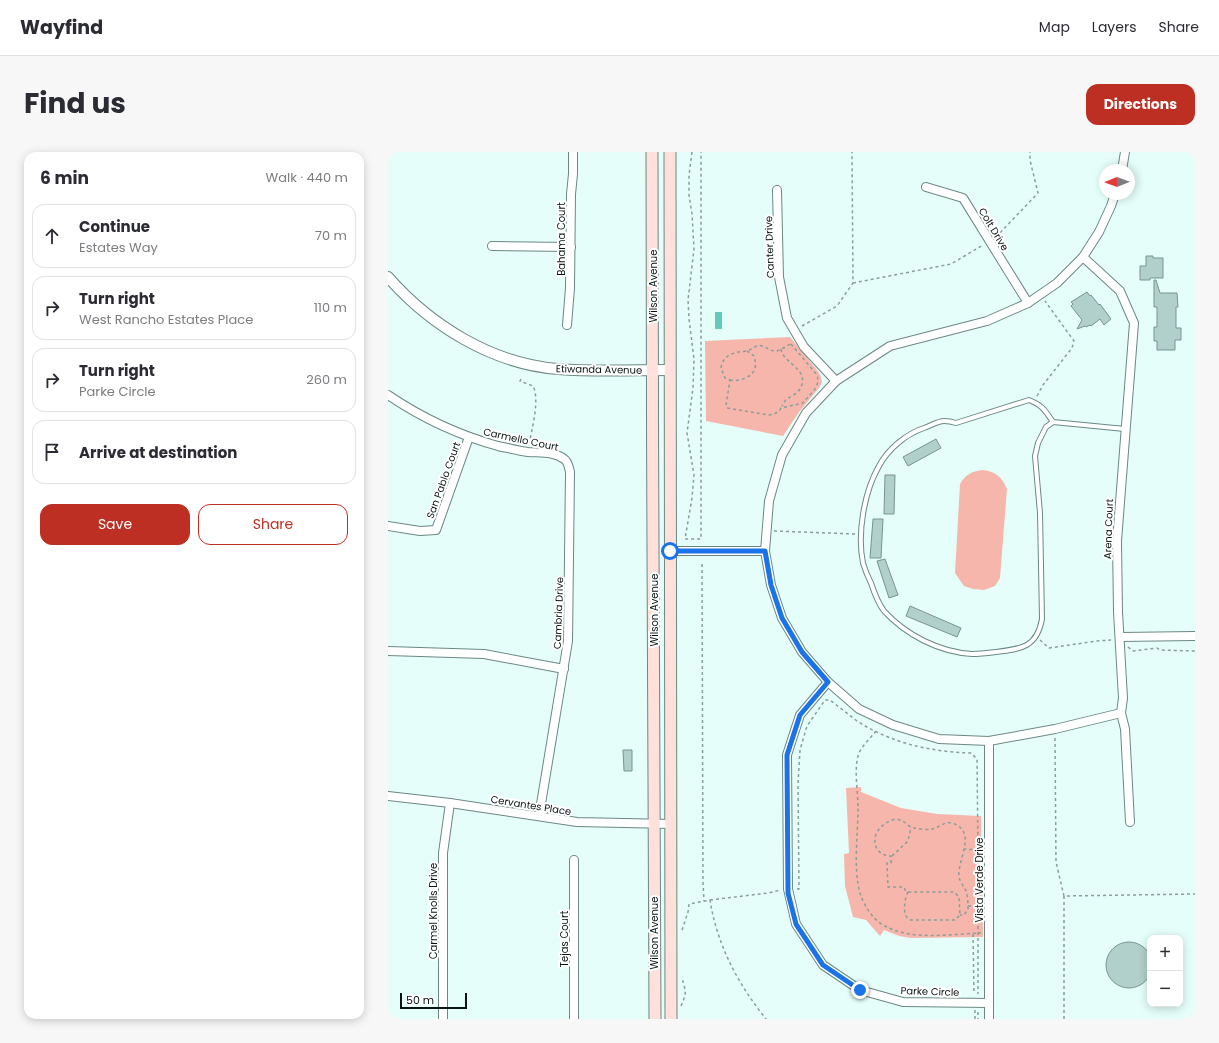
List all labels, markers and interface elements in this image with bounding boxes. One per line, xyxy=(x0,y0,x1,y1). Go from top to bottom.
text: Wayfind xyxy=(20,14,103,41)
text: Map xyxy=(1039,17,1070,37)
text: Layers xyxy=(1092,17,1136,37)
text: Share xyxy=(1158,17,1199,37)
text: Find us xyxy=(24,84,126,123)
button: Directions xyxy=(1086,84,1195,125)
north arrow xyxy=(1099,164,1135,200)
text: 6 min xyxy=(40,166,89,190)
text: Walk · 440 m xyxy=(266,168,348,187)
street label: Bahama Court xyxy=(554,202,569,276)
street label: Colt Drive xyxy=(975,205,1012,254)
text: Continue xyxy=(79,216,150,237)
street label: Canter Drive xyxy=(761,216,778,278)
icon: ahead xyxy=(41,225,63,247)
text: 70 m xyxy=(315,226,347,245)
text: Estates Way xyxy=(79,238,158,257)
street label: Wilson Avenue xyxy=(646,250,661,322)
text: Turn right xyxy=(79,288,155,309)
icon: right xyxy=(41,297,63,319)
text: 110 m xyxy=(314,298,347,317)
text: West Rancho Estates Place xyxy=(79,310,253,329)
text: Turn right xyxy=(79,360,155,381)
street label: Etiwanda Avenue xyxy=(556,361,642,378)
icon: right xyxy=(41,369,63,391)
text: 260 m xyxy=(306,370,347,389)
text: Parke Circle xyxy=(79,382,156,401)
street label: Carmello Court xyxy=(482,424,560,455)
street label: San Pablo Court xyxy=(423,439,464,521)
icon: arrive xyxy=(41,441,63,463)
text: Arrive at destination xyxy=(79,442,237,463)
street label: Arena Court xyxy=(1100,498,1117,559)
button: Save xyxy=(40,504,190,545)
button: Share xyxy=(198,504,348,545)
route start xyxy=(661,542,679,560)
street label: Wilson Avenue xyxy=(647,574,662,646)
street label: Cambria Drive xyxy=(550,577,567,649)
street label: Cervantes Place xyxy=(490,792,572,819)
street label: Vista Verde Drive xyxy=(972,838,987,922)
street label: Carmel Knolls Drive xyxy=(426,863,441,959)
street label: Wilson Avenue xyxy=(647,897,662,969)
street label: Tejas Court xyxy=(557,910,572,967)
map controls xyxy=(1147,935,1183,1007)
button: + xyxy=(1147,935,1183,971)
button: − xyxy=(1147,971,1183,1007)
route end xyxy=(851,981,869,999)
street label: Parke Circle xyxy=(900,983,960,1000)
scale bar xyxy=(400,991,467,1010)
text: 50 m xyxy=(406,992,434,1008)

